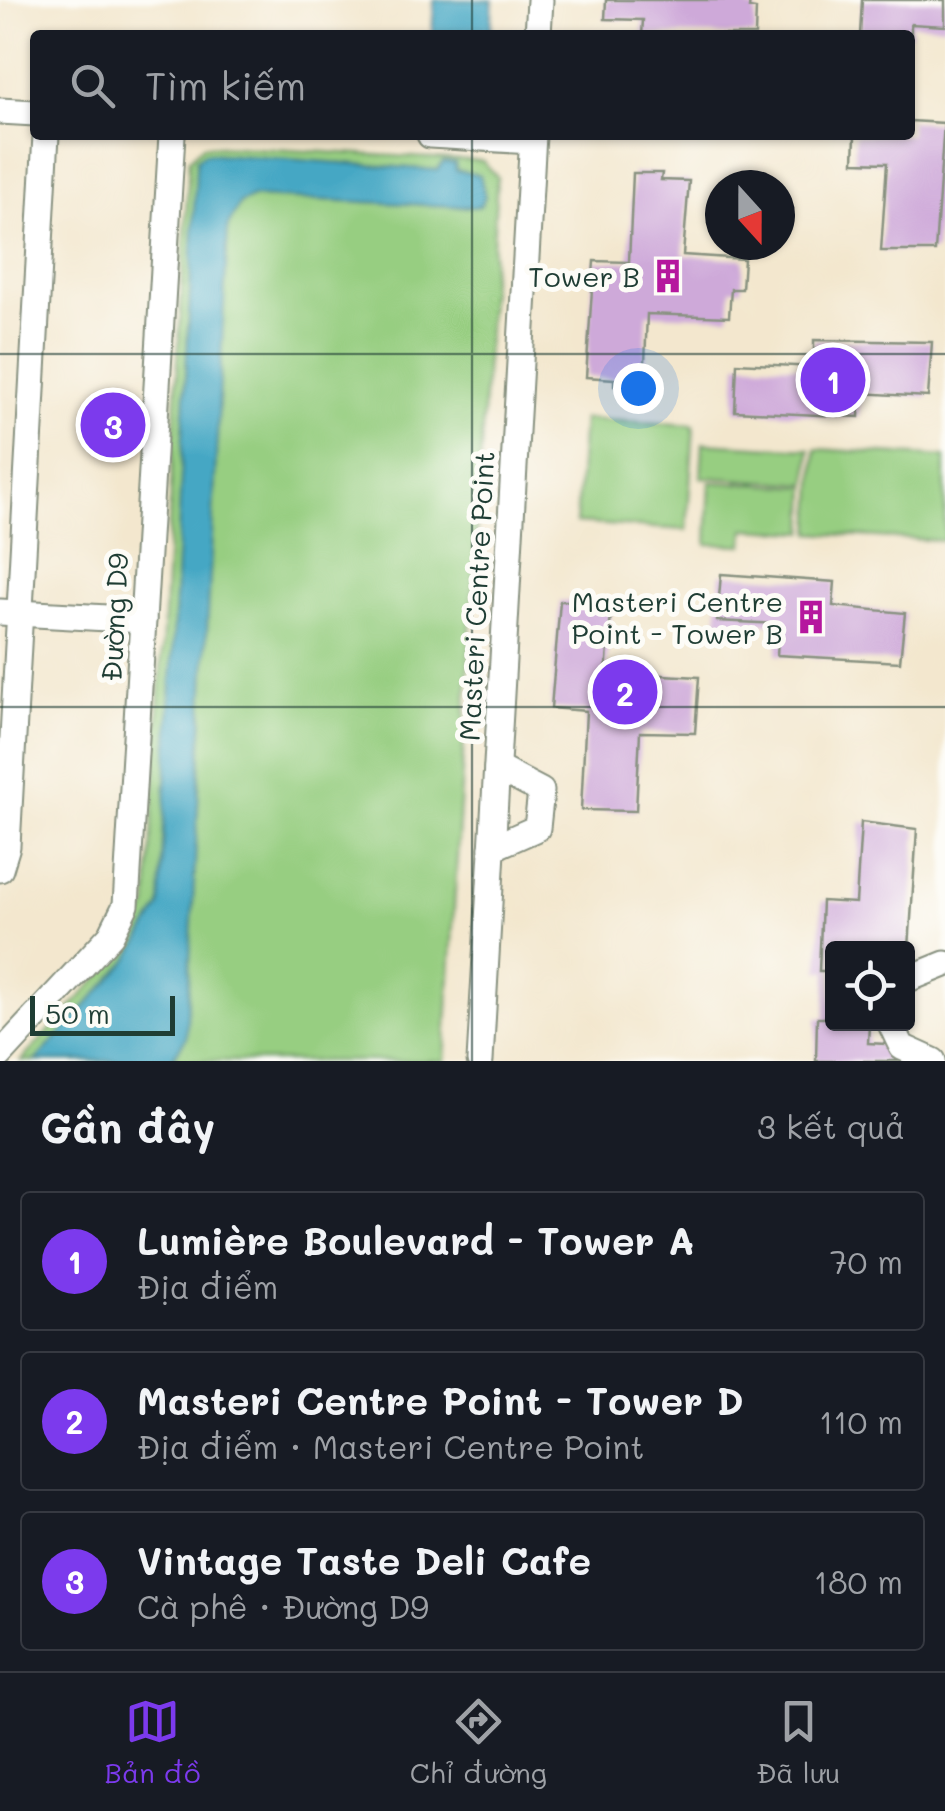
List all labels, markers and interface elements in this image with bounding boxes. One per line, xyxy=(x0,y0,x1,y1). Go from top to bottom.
search box xyxy=(30,30,915,140)
icon: search xyxy=(65,58,120,113)
text: Tìm kiếm xyxy=(145,60,306,110)
north arrow xyxy=(705,170,795,260)
building icon: Tower B xyxy=(649,257,687,295)
place label: Tower B xyxy=(528,258,640,294)
pin: 1 xyxy=(800,342,866,418)
your location xyxy=(613,363,664,414)
pin: 3 xyxy=(80,388,146,462)
street label: Masteri Centre Point xyxy=(450,450,502,742)
street label: Đường D9 xyxy=(93,552,135,682)
place label: Masteri Centre Point - Tower B xyxy=(571,583,783,651)
building icon: Masteri Centre Point - Tower B xyxy=(792,598,830,636)
pin: 2 xyxy=(592,654,658,730)
map controls xyxy=(825,941,915,1031)
button: locate xyxy=(825,941,915,1031)
scale bar xyxy=(30,991,175,1036)
text: 50 m xyxy=(45,995,110,1031)
text: Gần đây xyxy=(40,1099,215,1154)
text: 3 kết quả xyxy=(757,1105,905,1147)
text: Lumière Boulevard - Tower A xyxy=(137,1215,695,1265)
text: 1 xyxy=(67,1240,82,1282)
text: 70 m xyxy=(830,1240,903,1282)
text: Địa điểm xyxy=(137,1265,278,1307)
text: Masteri Centre Point - Tower D xyxy=(137,1375,744,1425)
text: 2 xyxy=(66,1400,83,1442)
text: 110 m xyxy=(819,1400,903,1442)
text: Địa điểm · Masteri Centre Point xyxy=(137,1425,644,1467)
text: Vintage Taste Deli Cafe xyxy=(137,1535,591,1585)
text: 3 xyxy=(65,1560,84,1602)
text: 180 m xyxy=(814,1560,903,1602)
text: Cà phê · Đường D9 xyxy=(137,1585,429,1627)
tab: Bản đồ xyxy=(105,1694,201,1790)
tab: Chỉ đường xyxy=(410,1694,547,1790)
tab: Đã lưu xyxy=(756,1694,840,1790)

